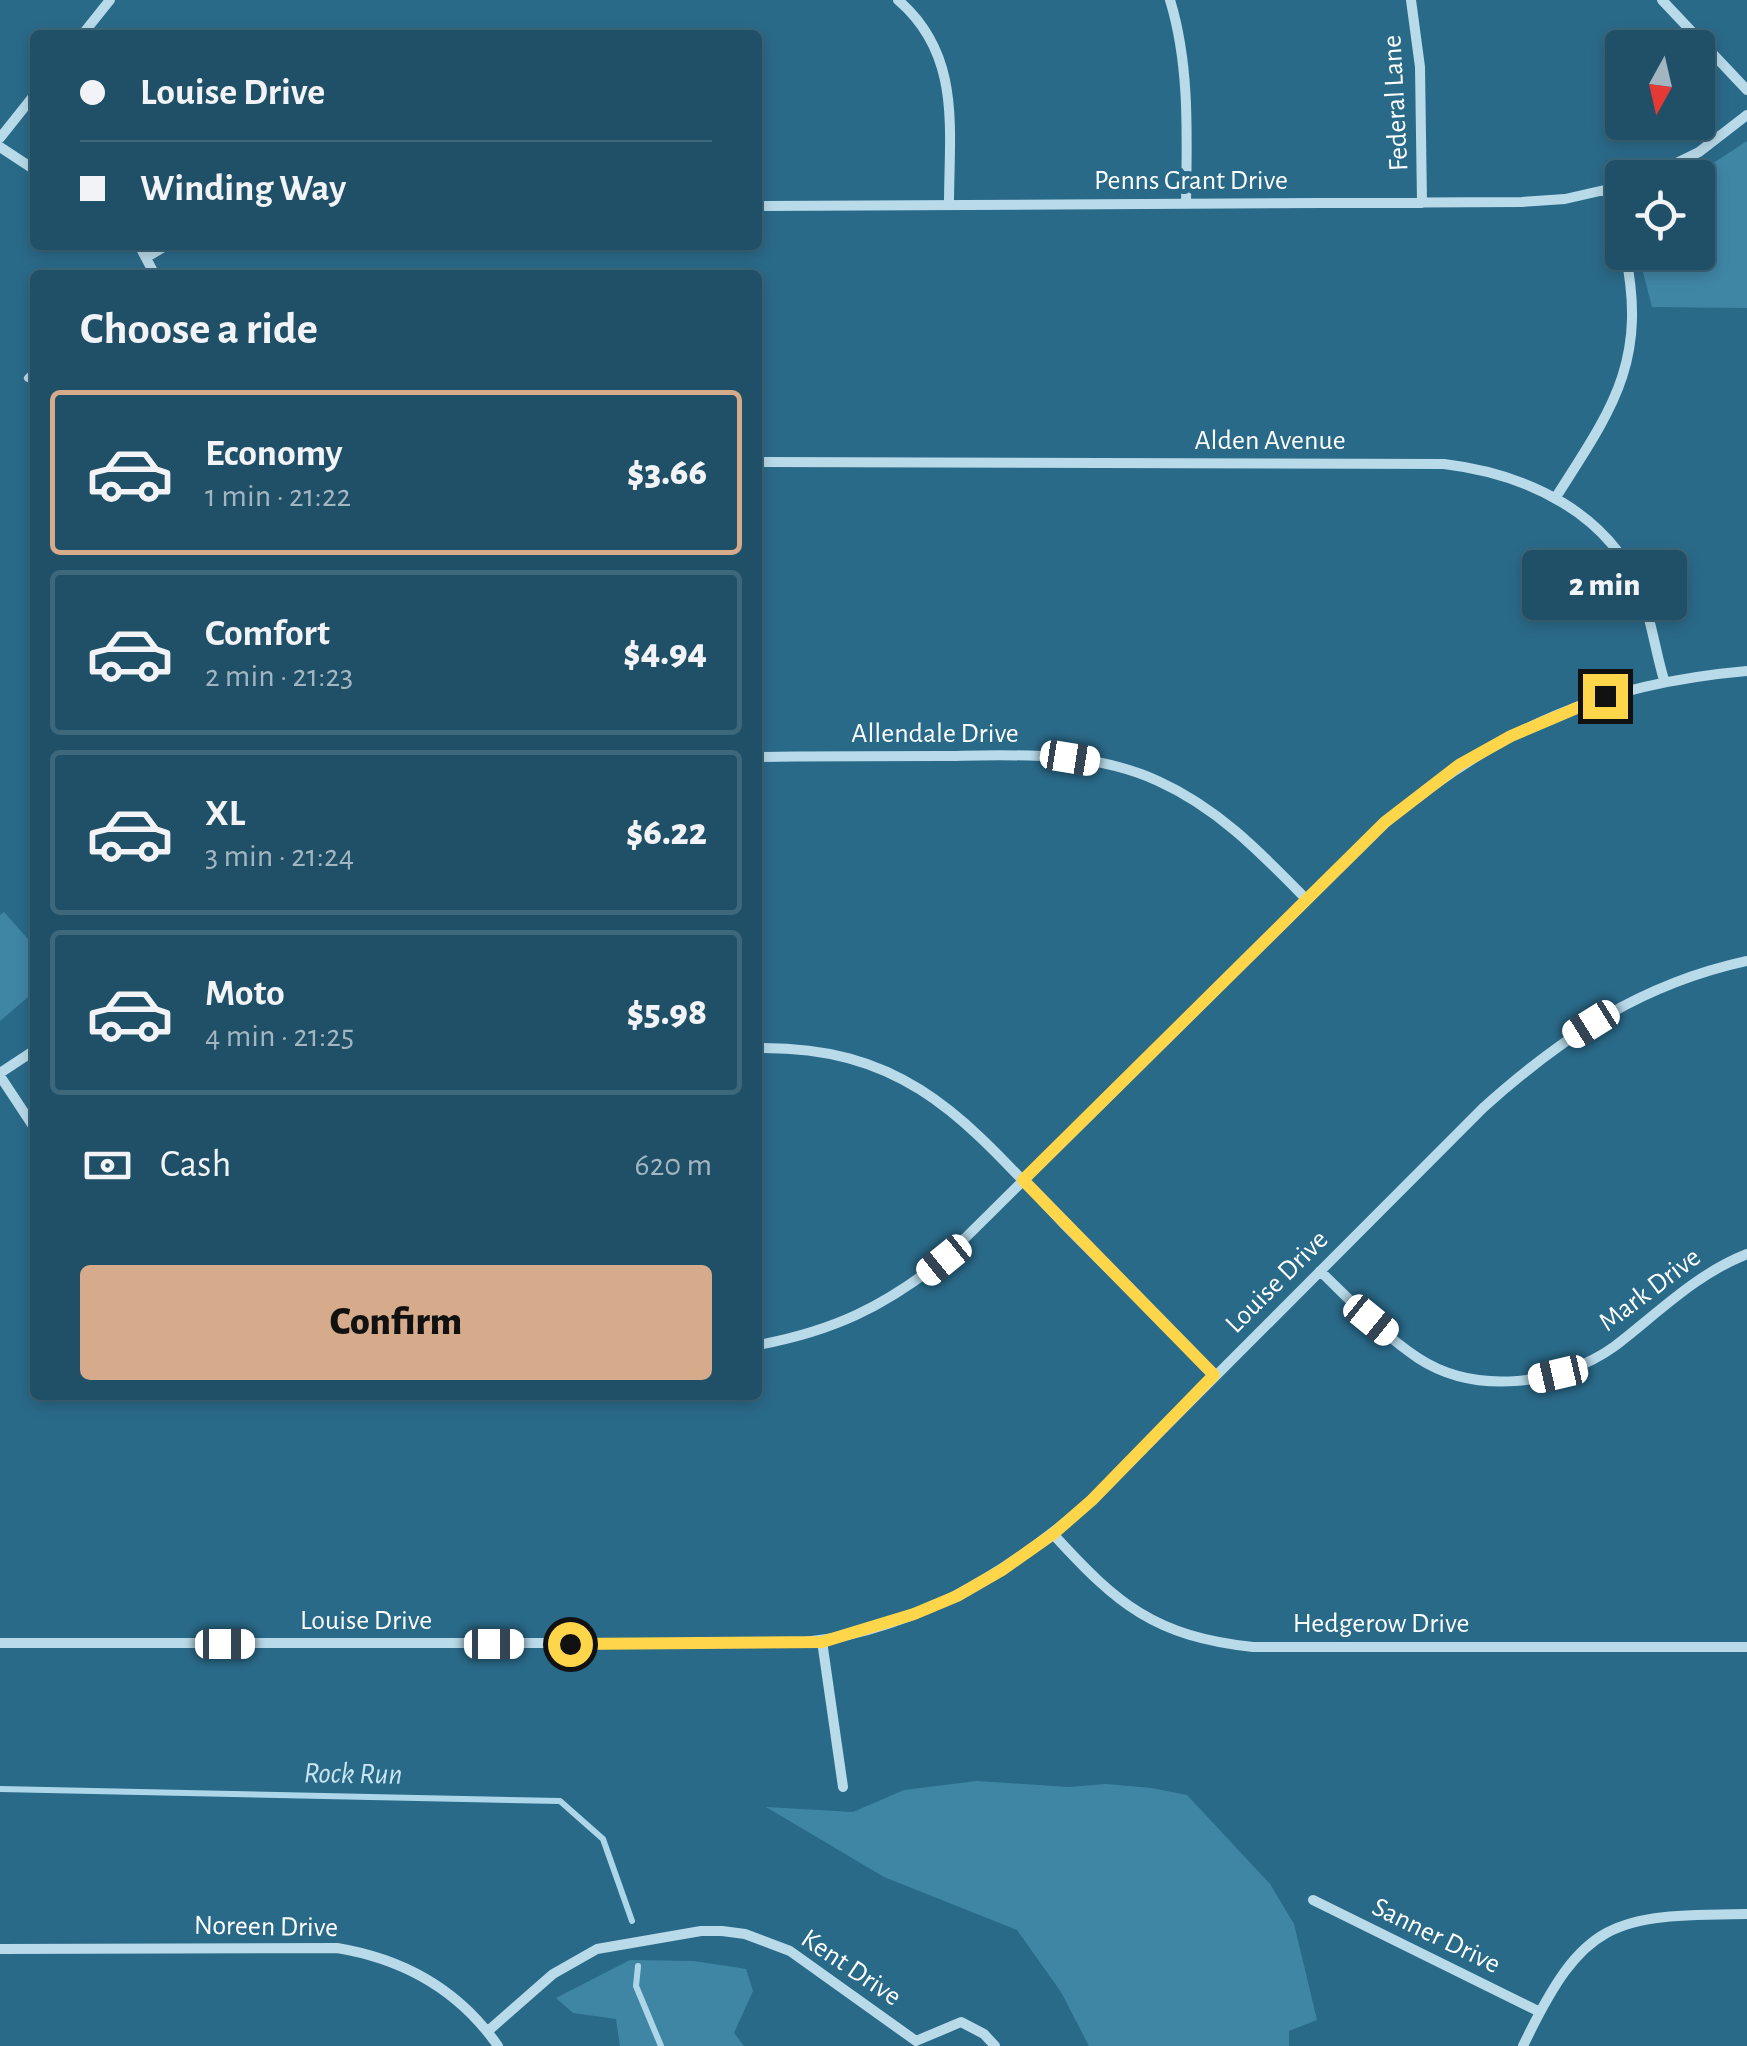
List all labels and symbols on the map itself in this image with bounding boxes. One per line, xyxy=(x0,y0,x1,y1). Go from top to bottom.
north arrow xyxy=(1605,30,1715,140)
street label: Federal Lane xyxy=(1378,34,1414,172)
street label: Penns Grant Drive xyxy=(1094,167,1288,195)
street label: Alden Avenue xyxy=(1194,427,1346,455)
callout: 2 min xyxy=(1522,551,1688,621)
route end xyxy=(1583,674,1628,719)
street label: Allendale Drive xyxy=(851,720,1019,748)
car xyxy=(1038,738,1102,778)
car xyxy=(1558,995,1624,1053)
street label: Louise Drive xyxy=(1220,1225,1334,1339)
car xyxy=(911,1229,977,1291)
street label: Mark Drive xyxy=(1594,1243,1706,1337)
car xyxy=(1338,1289,1404,1351)
car xyxy=(1525,1353,1591,1395)
street label: Louise Drive xyxy=(300,1607,432,1635)
street label: Hedgerow Drive xyxy=(1293,1610,1469,1638)
route start xyxy=(548,1622,593,1667)
car xyxy=(195,1629,255,1659)
car xyxy=(464,1629,524,1659)
water label: Rock Run xyxy=(303,1758,403,1790)
street label: Sanner Drive xyxy=(1368,1893,1504,1979)
street label: Noreen Drive xyxy=(194,1912,338,1942)
street label: Kent Drive xyxy=(796,1925,906,2011)

